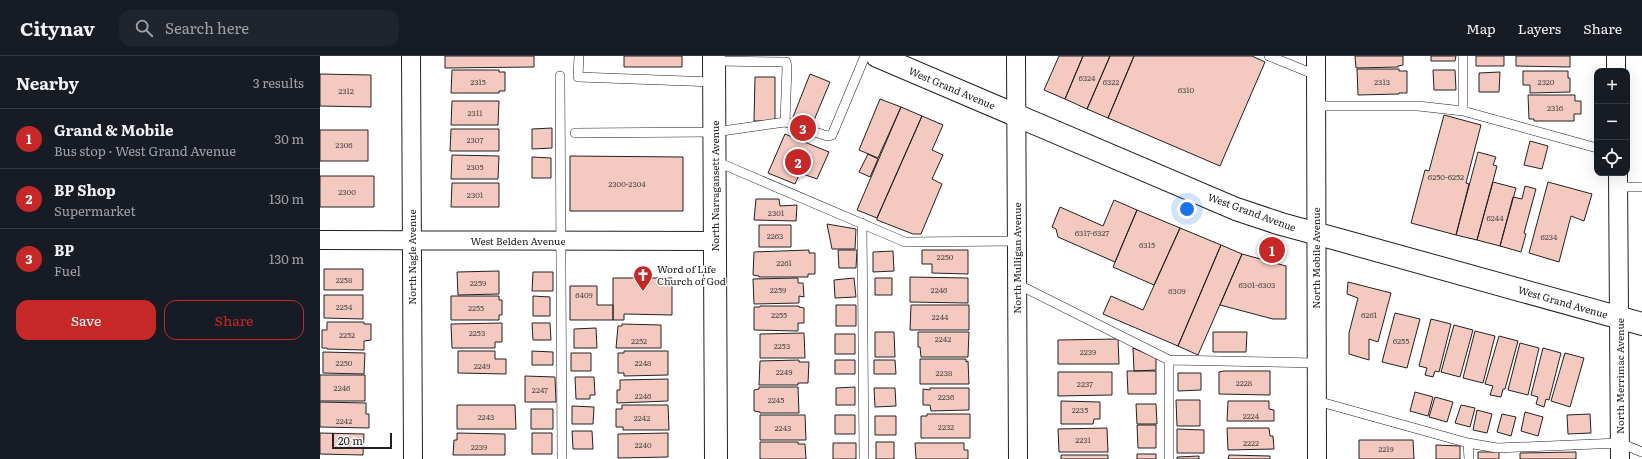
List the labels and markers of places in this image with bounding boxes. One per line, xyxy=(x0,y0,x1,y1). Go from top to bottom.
pin: 3 xyxy=(790,113,816,143)
pin: 2 xyxy=(785,147,811,177)
pin: 1 xyxy=(1259,235,1285,265)
place label: Word of Life Church of God xyxy=(657,261,726,288)
church icon: Word of Life Church of God xyxy=(632,264,654,292)

